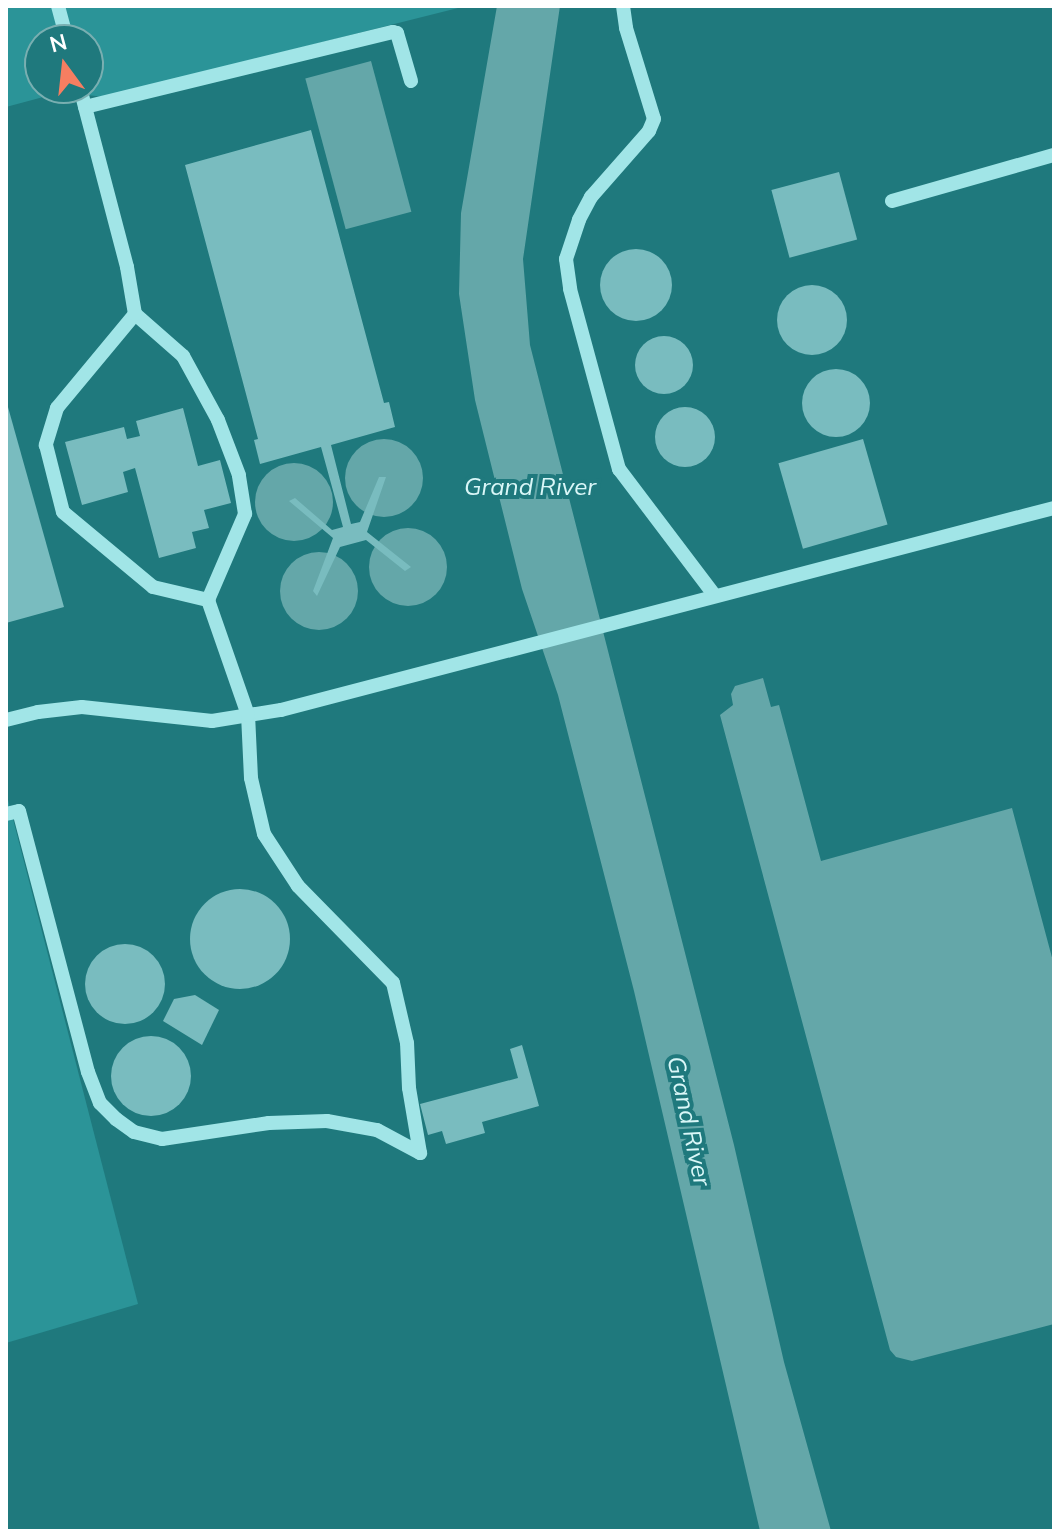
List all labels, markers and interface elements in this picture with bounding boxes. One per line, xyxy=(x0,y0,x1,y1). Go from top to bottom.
north arrow xyxy=(24,24,104,104)
text: N xyxy=(47,27,70,58)
water label: Grand River xyxy=(464,473,596,501)
water label: Grand River xyxy=(661,1053,717,1189)

